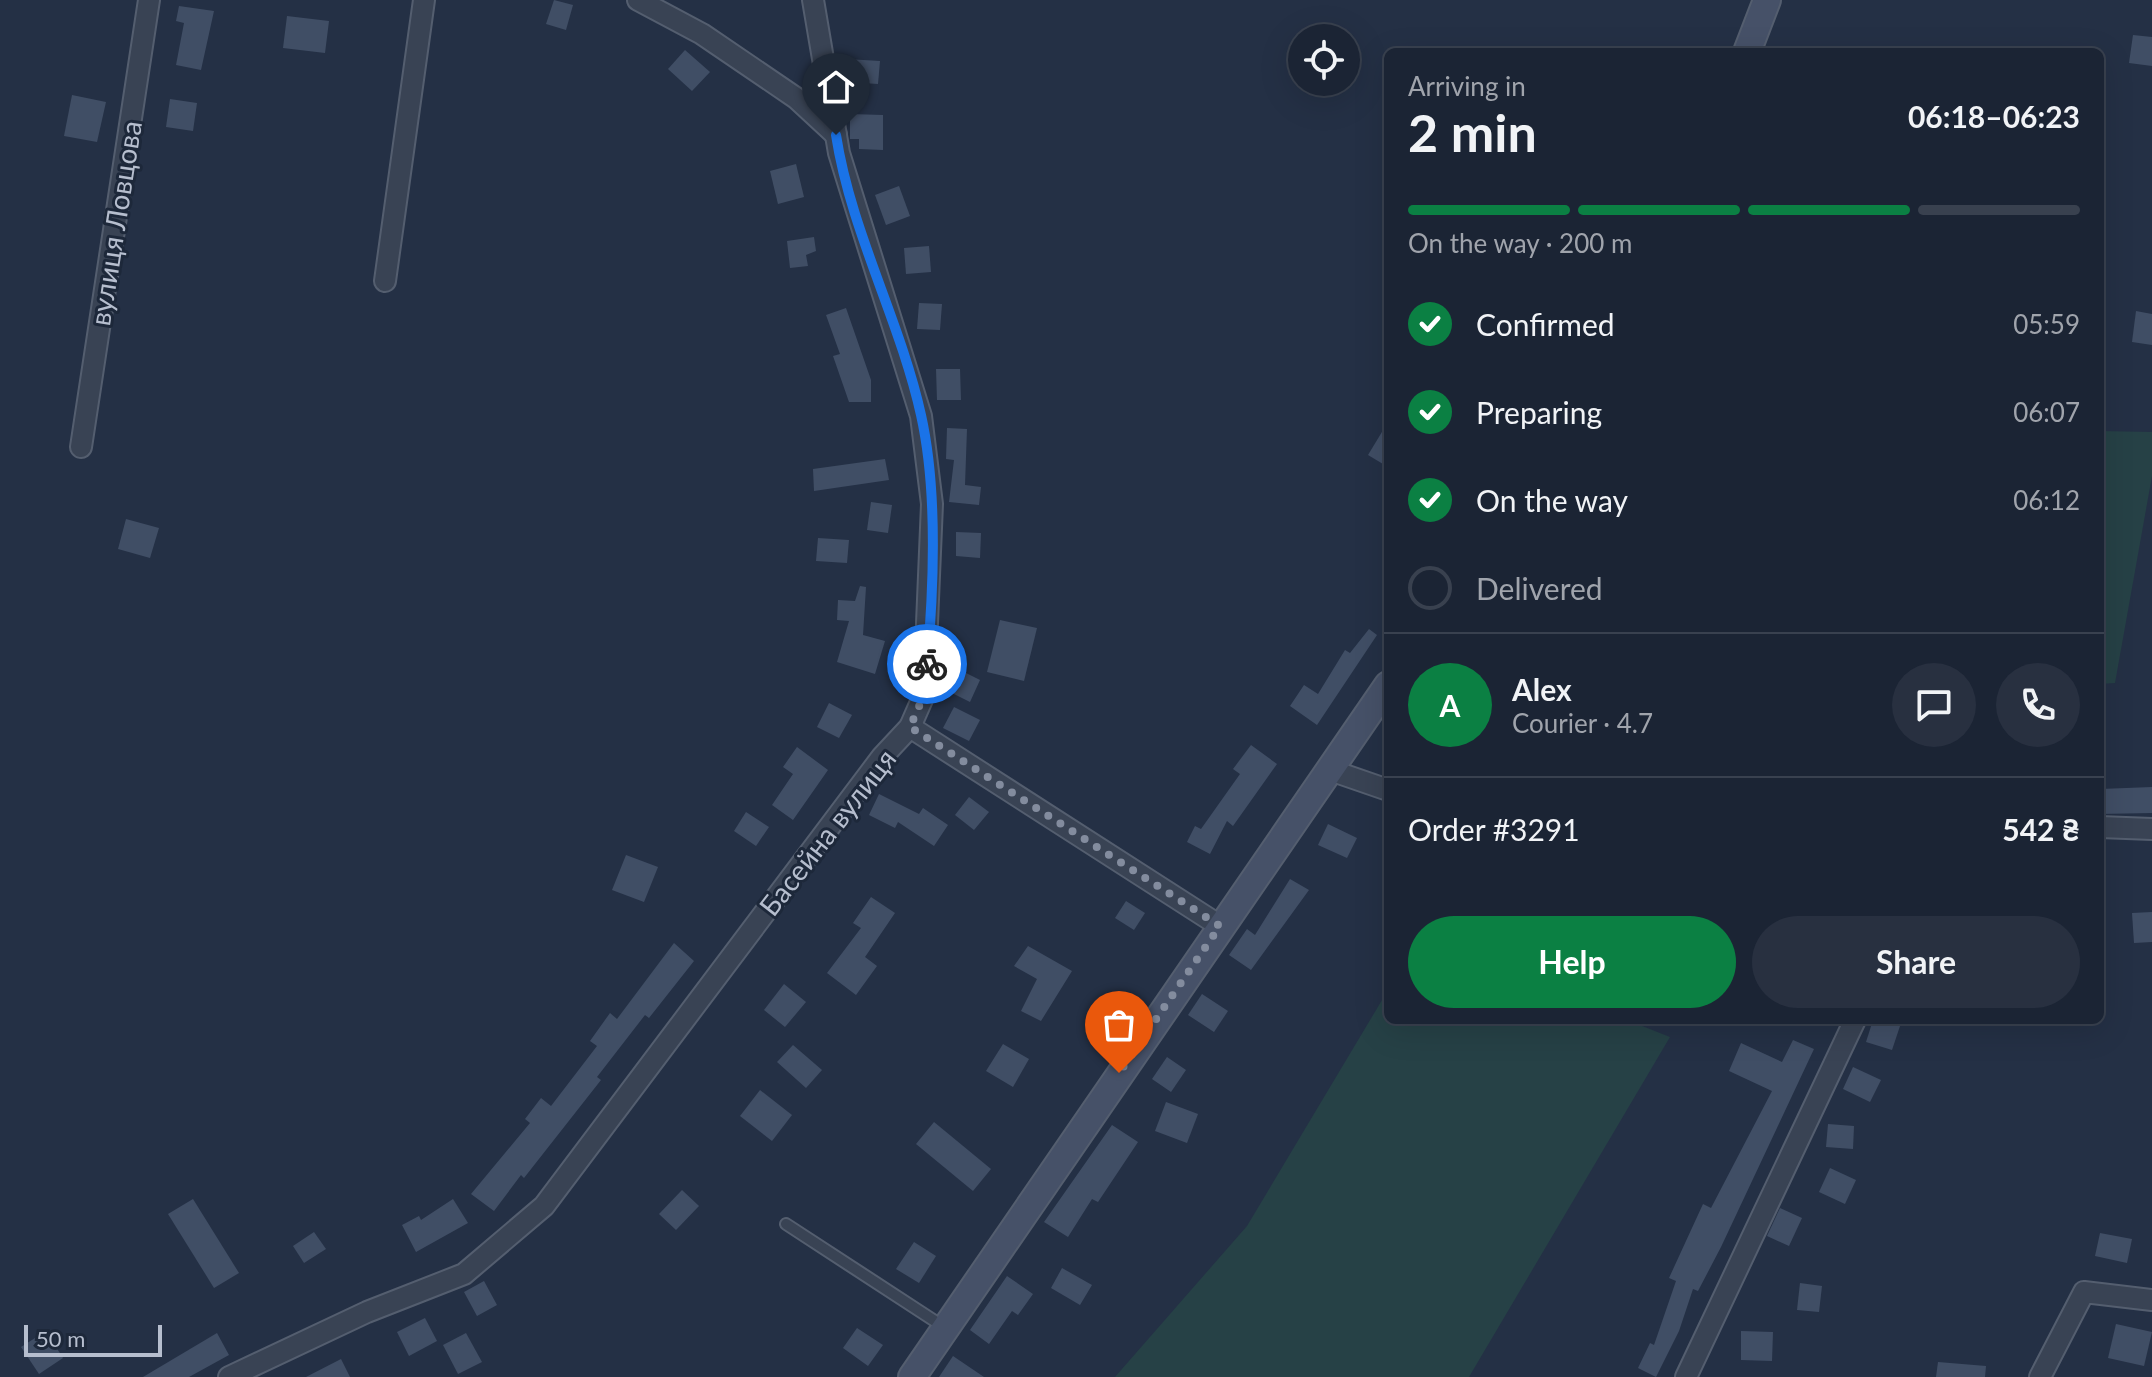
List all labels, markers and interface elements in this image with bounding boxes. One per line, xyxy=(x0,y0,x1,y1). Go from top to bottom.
map controls xyxy=(1288,24,1360,96)
button: locate xyxy=(1288,24,1360,96)
pin xyxy=(802,53,870,135)
icon: home xyxy=(814,65,858,109)
text: Arriving in xyxy=(1408,70,1526,102)
text: 06:18–06:23 xyxy=(1908,98,2080,134)
text: 2 min xyxy=(1408,101,1537,163)
street label: вулиця Ловцова xyxy=(82,118,148,328)
text: On the way · 200 m xyxy=(1408,227,1632,259)
icon: check xyxy=(1408,302,1452,346)
text: Confirmed xyxy=(1476,306,1615,342)
text: 05:59 xyxy=(2013,308,2080,340)
icon: check xyxy=(1408,390,1452,434)
text: Preparing xyxy=(1476,394,1602,430)
text: 06:07 xyxy=(2013,396,2080,428)
icon: check xyxy=(1408,478,1452,522)
text: On the way xyxy=(1476,482,1628,518)
text: 06:12 xyxy=(2013,484,2080,516)
text: Delivered xyxy=(1476,570,1603,606)
courier xyxy=(887,624,967,704)
icon: bike xyxy=(905,642,949,686)
button: chat xyxy=(1892,663,1976,747)
button: phone xyxy=(1996,663,2080,747)
text: Alex xyxy=(1512,671,1572,707)
text: A xyxy=(1440,687,1460,723)
text: Courier · 4.7 xyxy=(1512,707,1653,739)
street label: Басейна вулиця xyxy=(751,742,903,922)
text: Order #3291 xyxy=(1408,811,1580,847)
text: 542 ₴ xyxy=(2002,811,2080,847)
button: Help xyxy=(1408,916,1736,1008)
button: Share xyxy=(1752,916,2080,1008)
pin xyxy=(1085,991,1153,1073)
icon: bag xyxy=(1097,1003,1141,1047)
scale bar xyxy=(24,1321,162,1357)
text: 50 m xyxy=(36,1325,85,1352)

